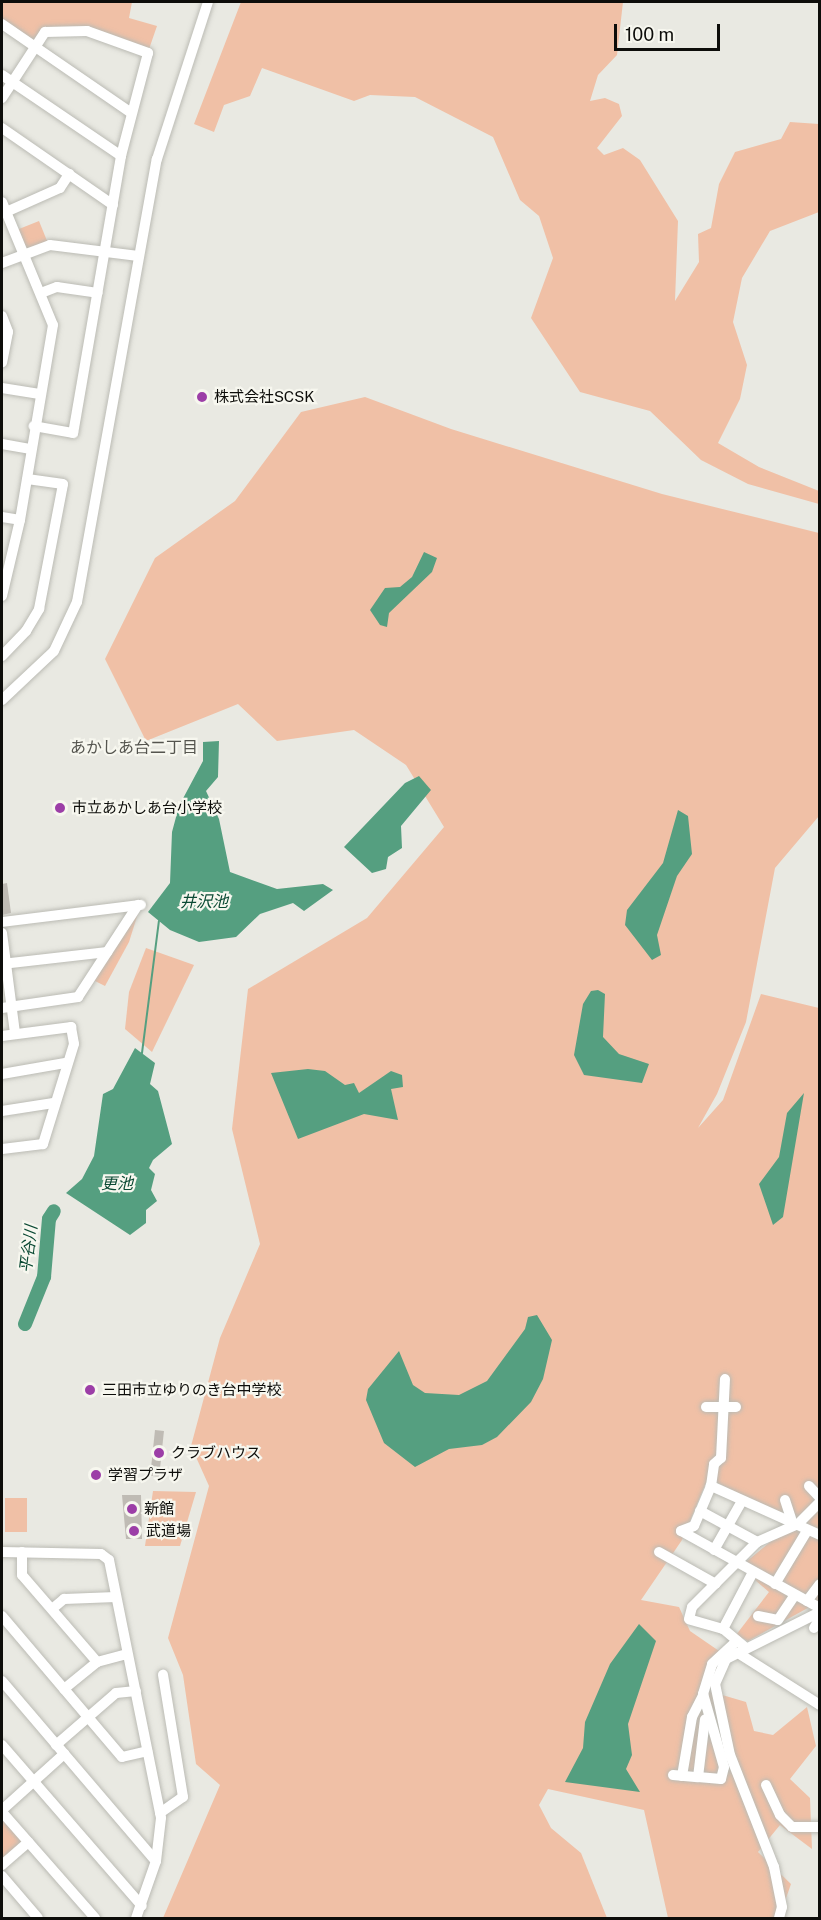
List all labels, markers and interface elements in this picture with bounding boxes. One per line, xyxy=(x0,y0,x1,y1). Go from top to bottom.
scale bar xyxy=(617,12,724,50)
text: 100 m xyxy=(625,24,674,45)
place label: 株式会社SCSK xyxy=(214,388,314,406)
marker: 株式会社SCSK xyxy=(195,390,209,404)
district label: あかしあ台二丁目 xyxy=(70,738,198,758)
place label: 市立あかしあ台小学校 xyxy=(72,799,222,817)
marker: 市立あかしあ台小学校 xyxy=(53,801,67,815)
water label: 井沢池 xyxy=(180,892,228,912)
water label: 更池 xyxy=(101,1174,133,1194)
water label: 平谷川 xyxy=(17,1224,41,1274)
place label: 三田市立ゆりのき台中学校 xyxy=(102,1381,282,1399)
marker: 三田市立ゆりのき台中学校 xyxy=(83,1383,97,1397)
place label: クラブハウス xyxy=(171,1444,261,1462)
marker: クラブハウス xyxy=(152,1446,166,1460)
place label: 学習プラザ xyxy=(108,1466,183,1484)
marker: 学習プラザ xyxy=(89,1468,103,1482)
place label: 新館 xyxy=(144,1500,174,1518)
marker: 新館 xyxy=(125,1502,139,1516)
place label: 武道場 xyxy=(146,1522,191,1540)
marker: 武道場 xyxy=(127,1524,141,1538)

